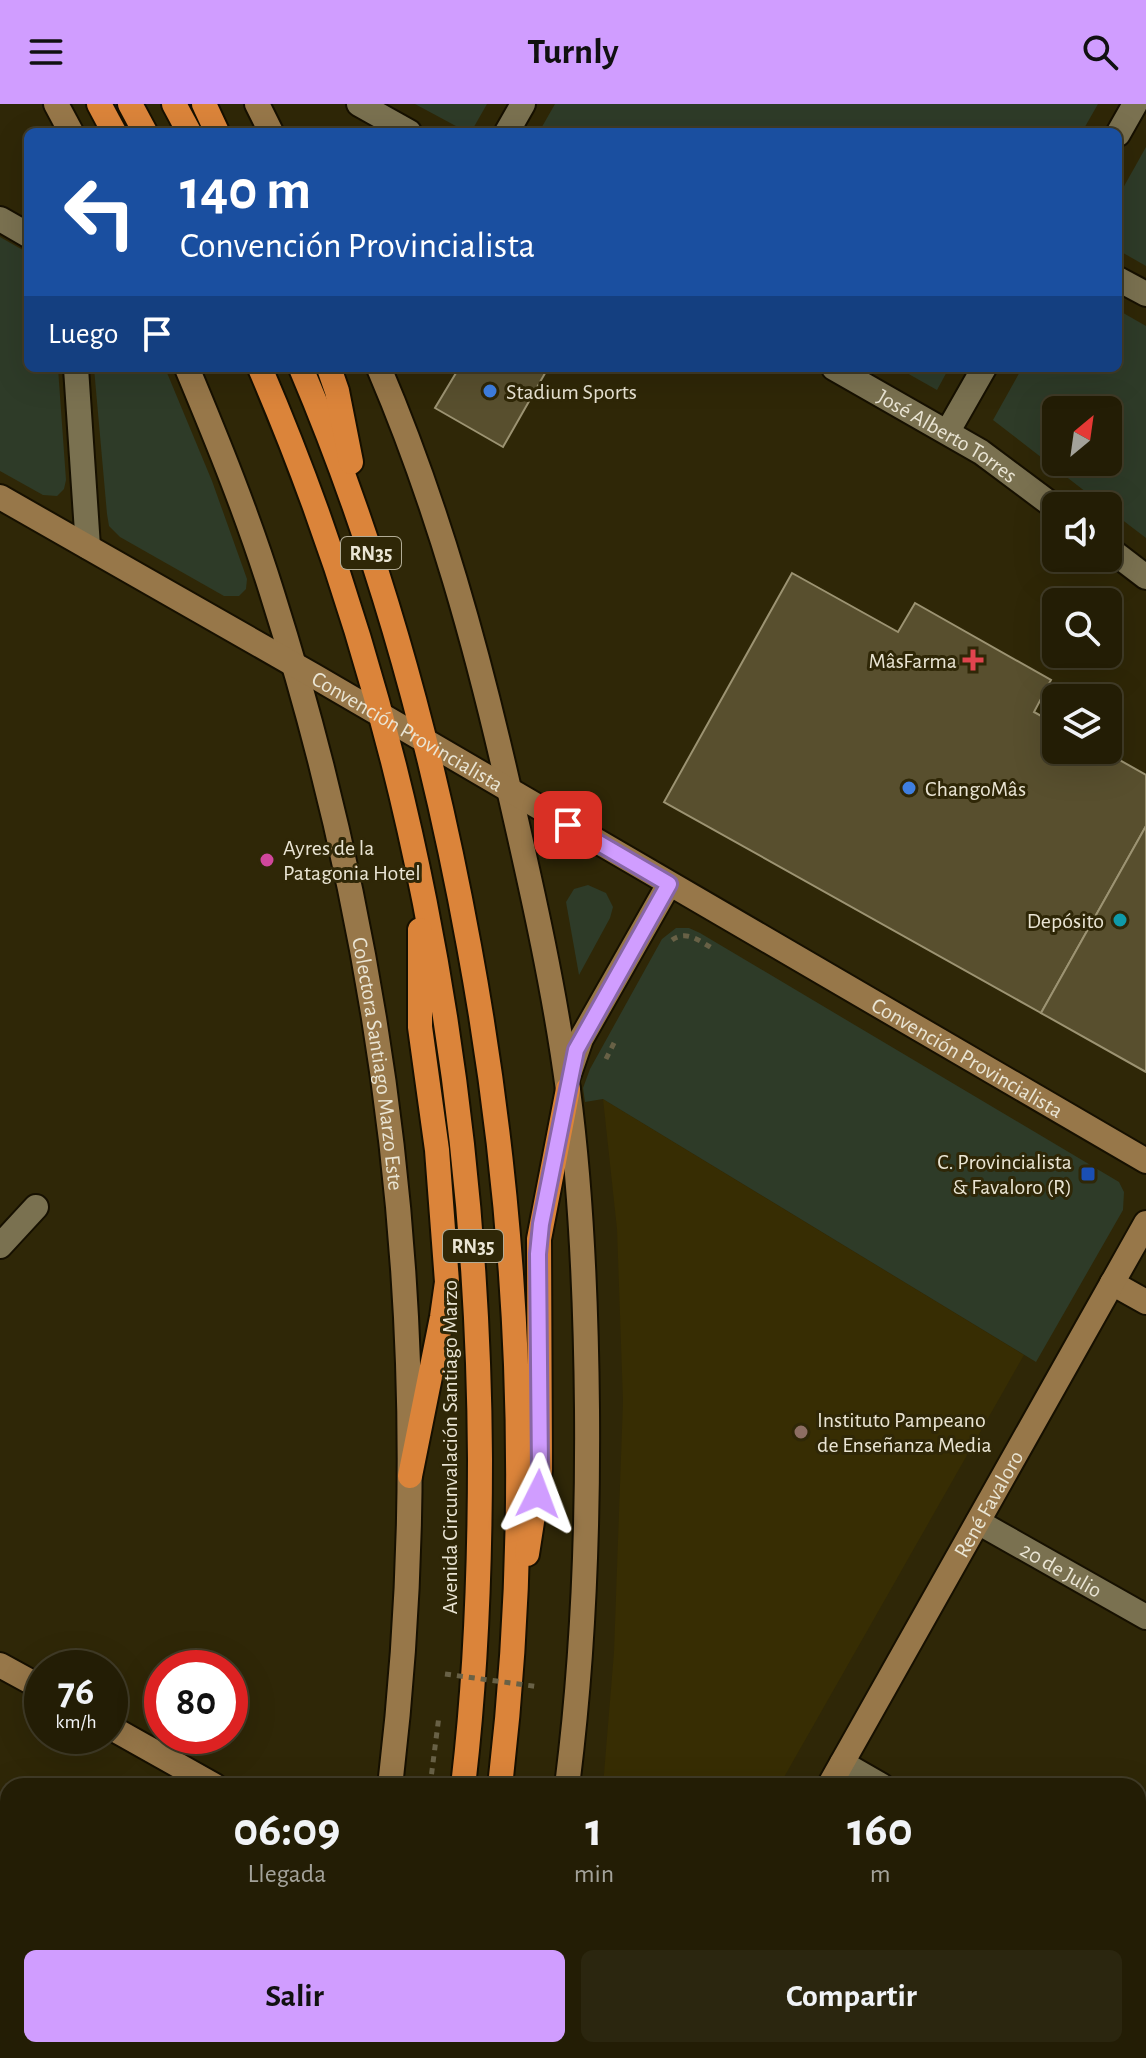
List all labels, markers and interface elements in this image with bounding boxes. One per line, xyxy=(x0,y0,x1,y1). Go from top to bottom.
icon: menu xyxy=(24,30,68,74)
icon: search xyxy=(1078,30,1122,74)
text: Turnly xyxy=(527,34,619,70)
icon: left xyxy=(48,160,152,264)
text: 140 m xyxy=(180,163,311,219)
text: Convención Provincialista xyxy=(180,228,535,264)
icon: arrive xyxy=(135,312,179,356)
text: Luego xyxy=(48,319,119,349)
place label: Stadium Sports xyxy=(506,381,637,403)
marker: Stadium Sports xyxy=(481,382,499,400)
street label: José Alberto Torres xyxy=(873,385,1021,487)
north arrow xyxy=(1042,396,1122,476)
map controls xyxy=(1042,396,1122,764)
button: sound xyxy=(1042,492,1122,572)
road number: RN35 xyxy=(341,537,401,569)
button: search xyxy=(1042,588,1122,668)
place label: MâsFarma xyxy=(869,650,957,672)
marker: MâsFarma xyxy=(964,651,982,669)
street label: Convención Provincialista xyxy=(308,667,507,796)
button: layers xyxy=(1042,684,1122,764)
place label: ChangoMâs xyxy=(925,778,1026,800)
marker: ChangoMâs xyxy=(900,779,918,797)
pin xyxy=(534,791,602,859)
icon: arrive xyxy=(546,803,590,847)
place label: Ayres de la Patagonia Hotel xyxy=(283,837,421,884)
marker: Ayres de la Patagonia Hotel xyxy=(258,851,276,869)
place label: Depósito xyxy=(1027,910,1104,932)
marker: Depósito xyxy=(1111,911,1129,929)
street label: Colectora Santiago Marzo Este xyxy=(348,935,407,1192)
street label: Convención Provincialista xyxy=(868,994,1067,1122)
place label: C. Provincialista & Favaloro (R) xyxy=(937,1151,1072,1198)
marker: C. Provincialista & Favaloro (R) xyxy=(1079,1165,1097,1183)
road number: RN35 xyxy=(443,1230,503,1262)
street label: Avenida Circunvalación Santiago Marzo xyxy=(439,1280,461,1614)
place label: Instituto Pampeano de Enseñanza Media xyxy=(817,1409,992,1456)
marker: Instituto Pampeano de Enseñanza Media xyxy=(792,1423,810,1441)
street label: René Favaloro xyxy=(950,1447,1028,1561)
position arrow xyxy=(496,1452,580,1536)
street label: 20 de Julio xyxy=(1017,1538,1106,1602)
speed limit sign: 80 xyxy=(144,1650,248,1754)
text: 76 xyxy=(58,1672,94,1712)
text: km/h xyxy=(55,1712,97,1732)
text: 06:09 xyxy=(233,1807,341,1855)
text: 1 xyxy=(585,1807,603,1855)
text: 160 xyxy=(847,1807,913,1855)
text: Llegada xyxy=(247,1861,326,1887)
text: min xyxy=(574,1861,614,1887)
text: m xyxy=(870,1861,890,1887)
button: Salir xyxy=(24,1950,565,2042)
button: Compartir xyxy=(581,1950,1122,2042)

